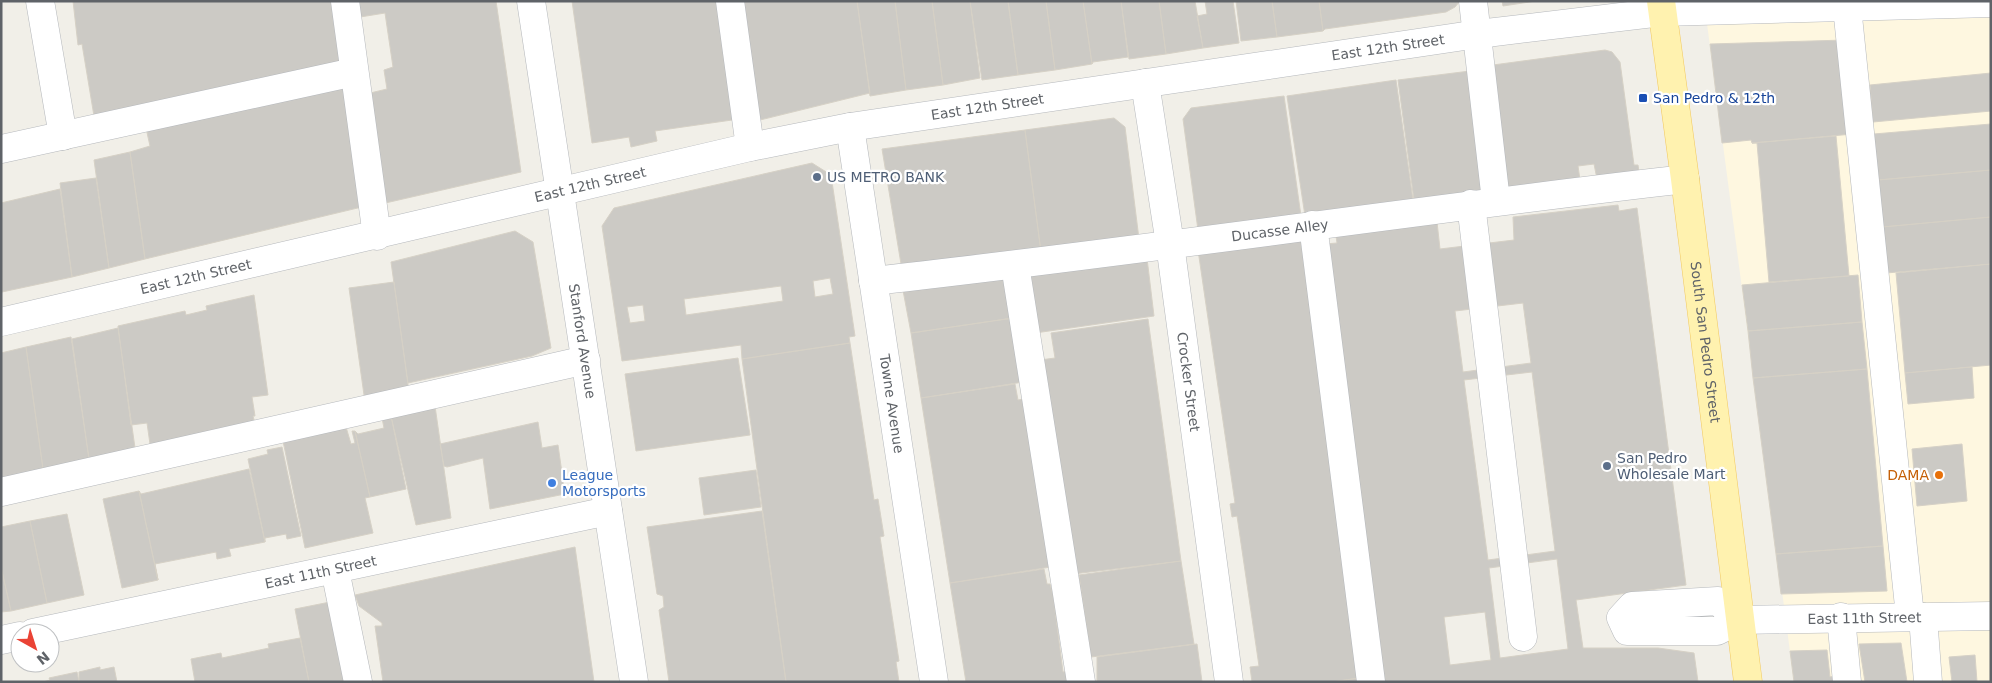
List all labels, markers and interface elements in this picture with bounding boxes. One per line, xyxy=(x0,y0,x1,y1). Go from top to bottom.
street label: East 12th Street xyxy=(1330,31,1446,64)
street label: East 12th Street xyxy=(930,90,1045,123)
place label: San Pedro & 12th xyxy=(1653,90,1775,106)
marker: San Pedro & 12th xyxy=(1637,92,1649,104)
street label: East 12th Street xyxy=(533,163,648,205)
place label: US METRO BANK xyxy=(827,169,945,185)
marker: US METRO BANK xyxy=(811,171,823,183)
street label: Ducasse Alley xyxy=(1230,216,1329,245)
street label: East 12th Street xyxy=(138,256,254,297)
street label: South San Pedro Street xyxy=(1687,260,1724,424)
street label: Stanford Avenue xyxy=(566,282,599,400)
street label: Crocker Street xyxy=(1174,331,1203,433)
street label: Towne Avenue xyxy=(876,352,907,455)
place label: San Pedro Wholesale Mart xyxy=(1617,450,1726,482)
marker: San Pedro Wholesale Mart xyxy=(1601,460,1613,472)
place label: League Motorsports xyxy=(562,467,646,499)
place label: DAMA xyxy=(1887,467,1929,483)
marker: DAMA xyxy=(1933,469,1945,481)
marker: League Motorsports xyxy=(546,477,558,489)
street label: East 11th Street xyxy=(263,552,378,592)
street label: East 11th Street xyxy=(1807,609,1922,627)
north arrow xyxy=(10,623,60,673)
text: N xyxy=(34,648,53,668)

